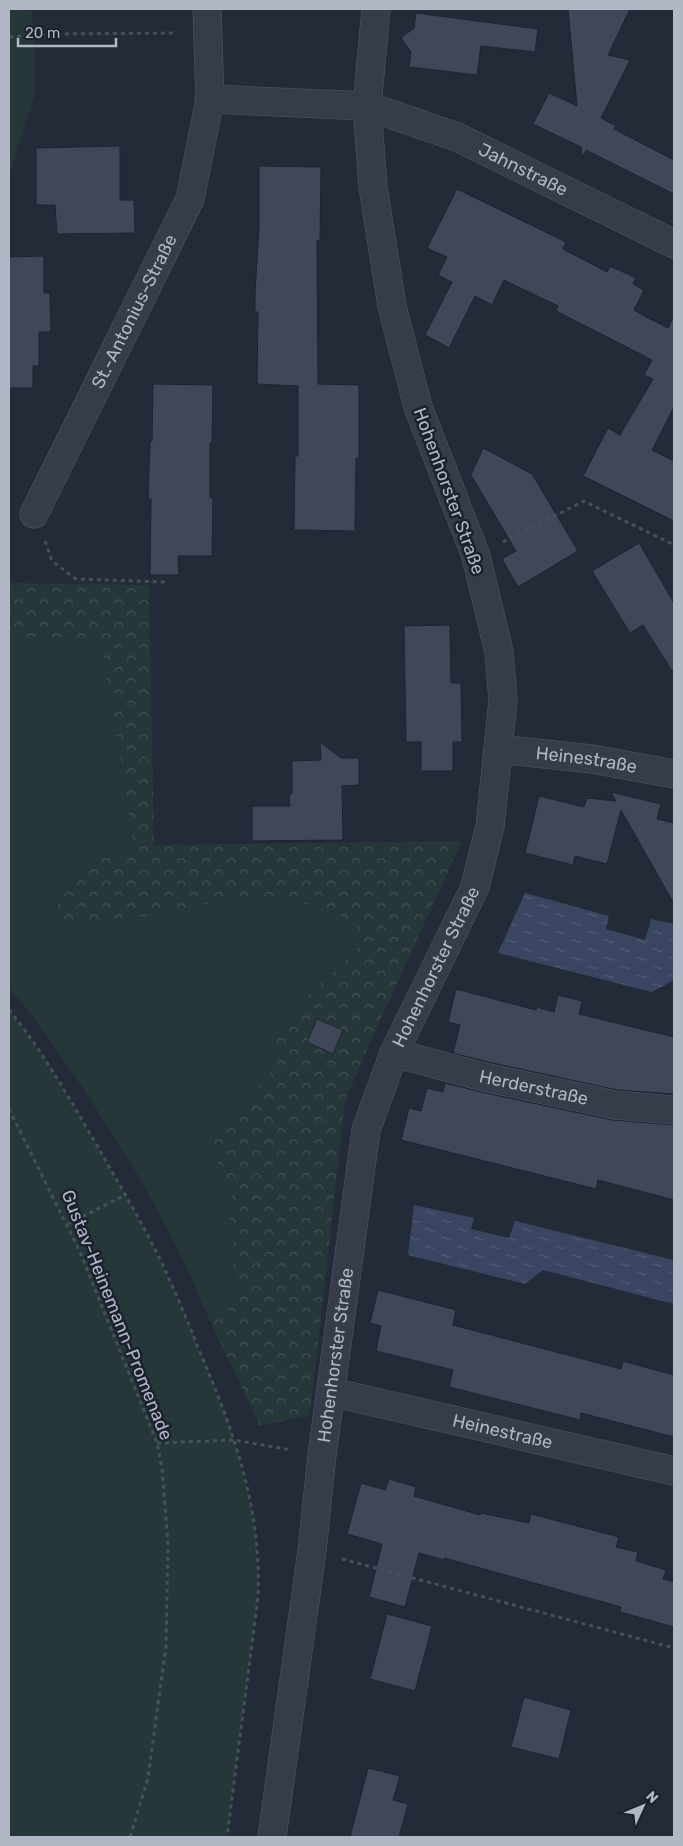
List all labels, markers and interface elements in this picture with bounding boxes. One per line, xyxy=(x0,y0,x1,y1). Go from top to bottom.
scale bar xyxy=(18,15,115,47)
text: 20 m xyxy=(25,24,60,42)
street label: Jahnstraße xyxy=(475,138,571,201)
street label: St.-Antonius-Straße xyxy=(87,231,182,392)
street label: Hohenhorster Straße xyxy=(409,405,489,577)
street label: Heinestraße xyxy=(535,742,639,778)
street label: Hohenhorster Straße xyxy=(388,883,485,1051)
street label: Herderstraße xyxy=(477,1065,590,1110)
street label: Gustav-Heinemann-Promenade xyxy=(57,1187,177,1443)
street label: Hohenhorster Straße xyxy=(313,1266,358,1444)
street label: Heinestraße xyxy=(450,1409,555,1454)
north arrow xyxy=(618,1781,668,1831)
text: N xyxy=(642,1788,662,1807)

